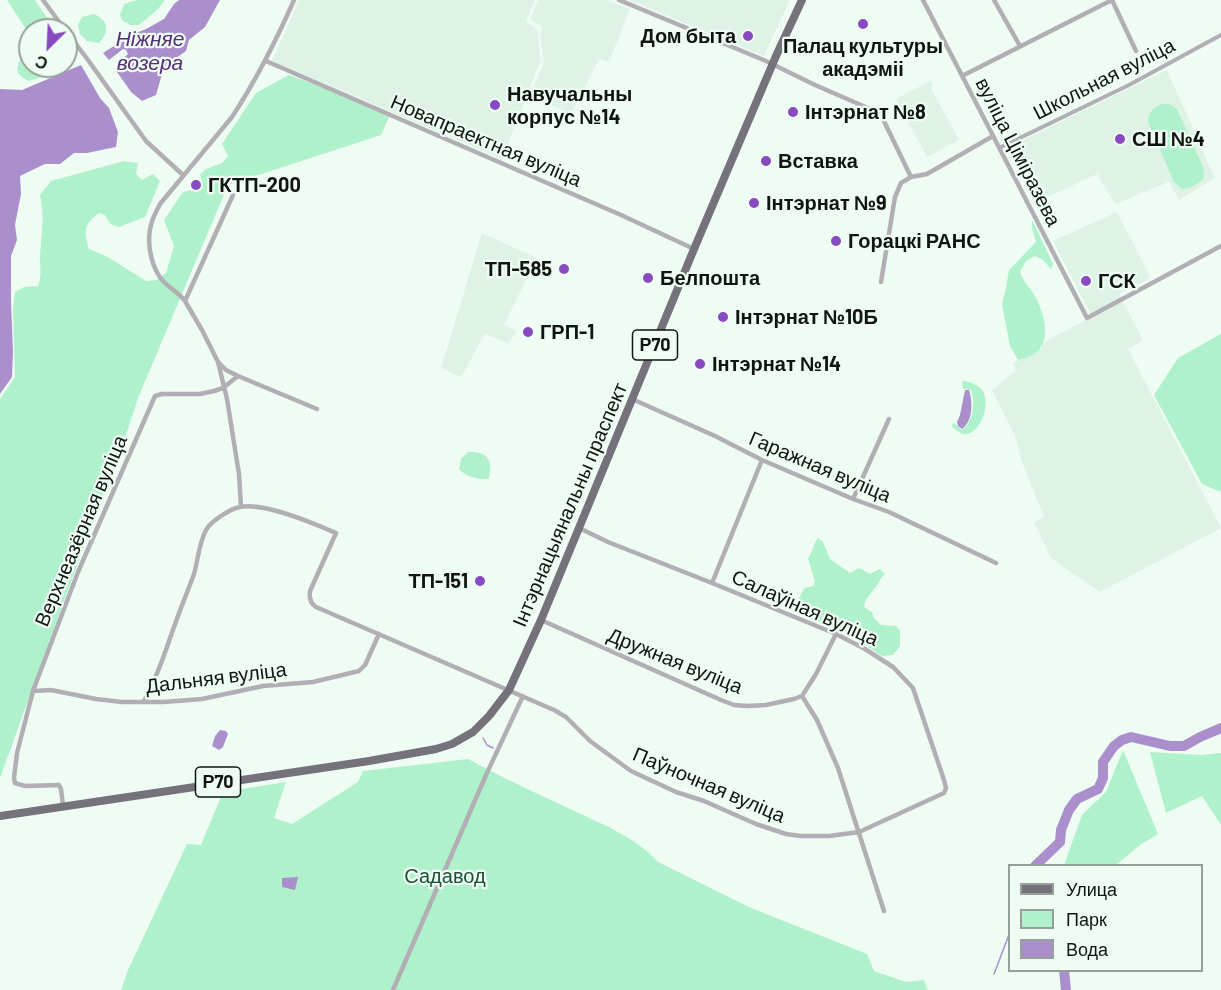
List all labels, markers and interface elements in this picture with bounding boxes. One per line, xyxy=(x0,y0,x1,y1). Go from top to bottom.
marker: Палац культуры акадэміі xyxy=(856,17,870,31)
north arrow xyxy=(18,18,78,78)
place label: Дом быта xyxy=(640,24,736,48)
water label: Ніжняе возера xyxy=(116,26,184,76)
marker: Дом быта xyxy=(741,29,755,43)
street label: Школьная вуліца xyxy=(1029,33,1179,125)
place label: Палац культуры акадэміі xyxy=(783,34,943,81)
text: С xyxy=(32,52,50,74)
street label: вуліца Ціміразева xyxy=(970,74,1066,230)
place label: Навучальны корпус №14 xyxy=(507,82,632,129)
street label: Новапраектная вуліца xyxy=(387,90,585,192)
marker: Навучальны корпус №14 xyxy=(488,98,502,112)
place label: Інтэрнат №8 xyxy=(805,100,926,124)
marker: Інтэрнат №8 xyxy=(786,105,800,119)
place label: СШ №4 xyxy=(1132,127,1205,151)
marker: СШ №4 xyxy=(1113,132,1127,146)
place label: Вставка xyxy=(778,149,858,173)
marker: Вставка xyxy=(759,154,773,168)
place label: ГКТП-200 xyxy=(208,173,301,197)
marker: ГКТП-200 xyxy=(189,178,203,192)
place label: Інтэрнат №9 xyxy=(766,191,887,215)
marker: Інтэрнат №9 xyxy=(747,196,761,210)
place label: Горацкі РАНС xyxy=(848,229,981,253)
marker: Горацкі РАНС xyxy=(829,234,843,248)
place label: ТП-585 xyxy=(485,257,552,281)
marker: ТП-585 xyxy=(557,262,571,276)
place label: Белпошта xyxy=(660,266,760,290)
place label: ГСК xyxy=(1098,269,1136,293)
marker: Белпошта xyxy=(641,271,655,285)
marker: ГСК xyxy=(1079,274,1093,288)
place label: Інтэрнат №10Б xyxy=(735,305,878,329)
marker: Інтэрнат №10Б xyxy=(716,310,730,324)
place label: ГРП-1 xyxy=(540,320,594,344)
marker: ГРП-1 xyxy=(521,325,535,339)
road number: Р70 xyxy=(632,330,678,360)
place label: Інтэрнат №14 xyxy=(712,352,841,376)
marker: Інтэрнат №14 xyxy=(693,357,707,371)
street label: Інтэрнацыянальны праспект xyxy=(508,379,632,631)
street label: Гаражная вуліца xyxy=(745,426,895,508)
street label: Верхнеазёрная вуліца xyxy=(30,432,132,630)
street label: Салаўіная вуліца xyxy=(728,565,882,651)
place label: ТП-151 xyxy=(409,569,468,593)
marker: ТП-151 xyxy=(473,574,487,588)
street label: Дружная вуліца xyxy=(604,623,746,699)
street label: Дальняя вуліца xyxy=(144,657,288,699)
street label: Паўночная вуліца xyxy=(629,742,789,828)
road number: Р70 xyxy=(196,767,240,797)
park label: Садавод xyxy=(404,864,486,888)
legend xyxy=(1008,864,1203,972)
text: Улица xyxy=(1066,878,1117,900)
text: Парк xyxy=(1066,908,1107,930)
text: Вода xyxy=(1066,938,1108,960)

